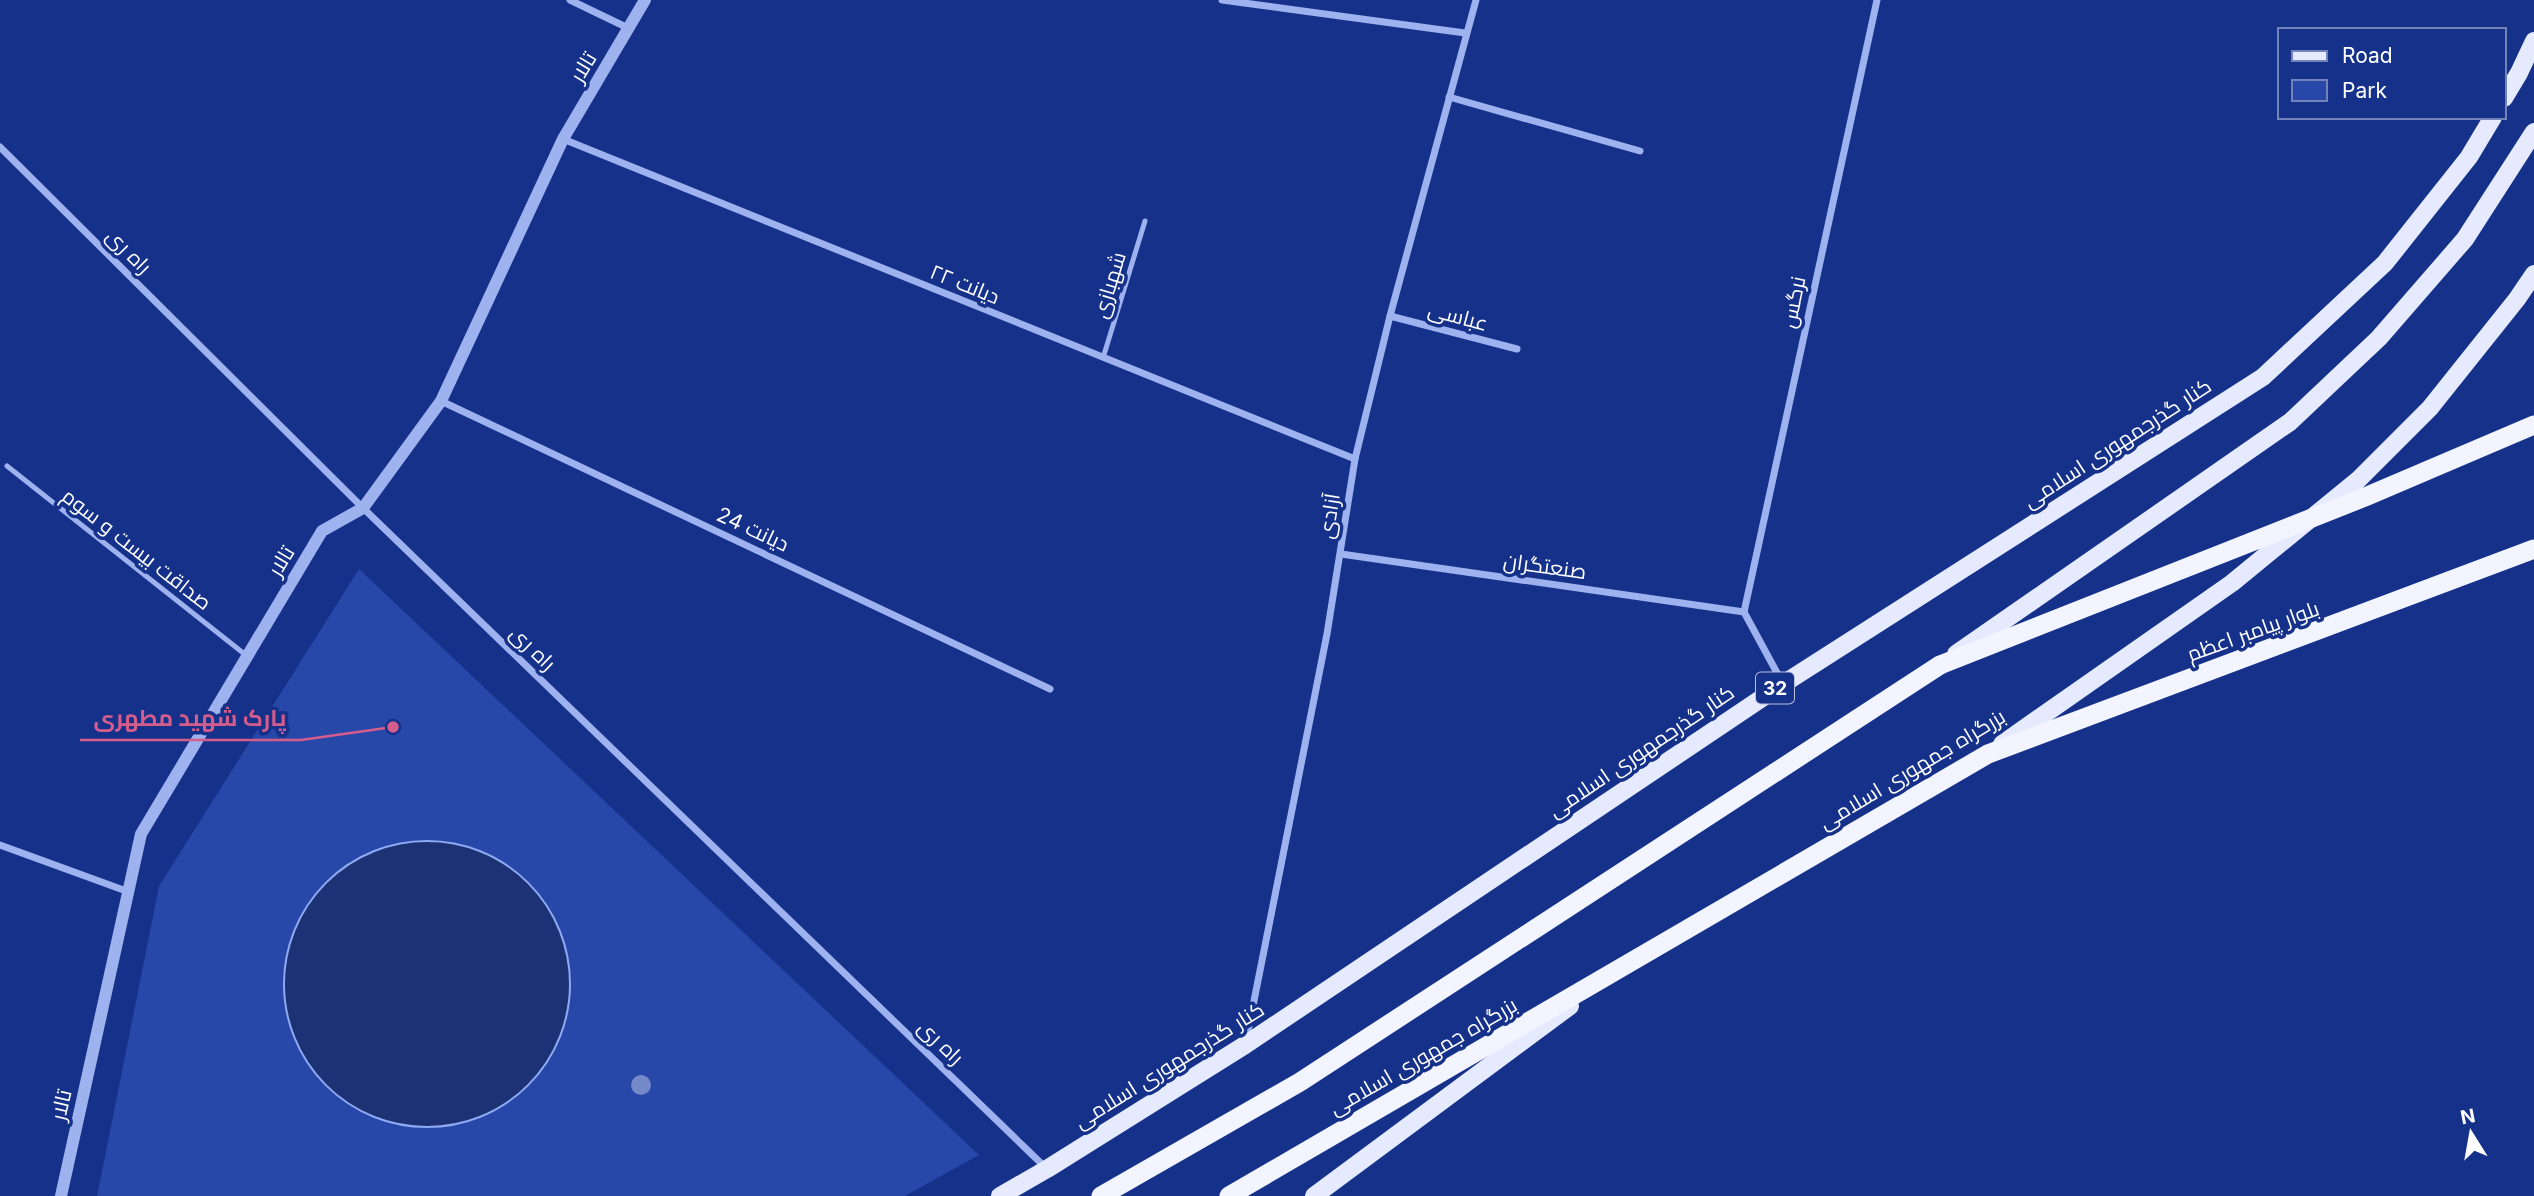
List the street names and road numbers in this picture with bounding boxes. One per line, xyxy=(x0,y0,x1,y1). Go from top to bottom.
street label: تالار xyxy=(564,47,602,88)
street label: راه ری xyxy=(100,223,157,280)
street label: شهبازی xyxy=(1087,249,1132,321)
street label: دیانت ۲۲ xyxy=(927,259,1003,309)
street label: نرگس xyxy=(1775,274,1812,330)
street label: عباسی xyxy=(1425,296,1491,337)
street label: کنار گذرجمهوری اسلامی xyxy=(2018,373,2216,514)
street label: صداقت بیست و سوم xyxy=(56,483,217,617)
street label: آزادی xyxy=(1313,491,1346,541)
street label: دیانت 24 xyxy=(713,501,793,557)
street label: تالار xyxy=(262,541,300,582)
street label: صنعتگران xyxy=(1502,548,1588,585)
street label: بلوار پیامبر اعظم xyxy=(2184,596,2323,668)
street label: راه ری xyxy=(504,620,561,676)
road number: 32 xyxy=(1756,673,1794,704)
street label: کنار گذرجمهوری اسلامی xyxy=(1543,679,1739,823)
street label: بزرگراه جمهوری اسلامی xyxy=(1814,703,2010,835)
street label: بزرگراه جمهوری اسلامی xyxy=(1325,992,1522,1121)
street label: کنار گذرجمهوری اسلامی xyxy=(1069,996,1269,1134)
street label: راه ری xyxy=(912,1014,969,1070)
street label: تالار xyxy=(45,1087,77,1124)

